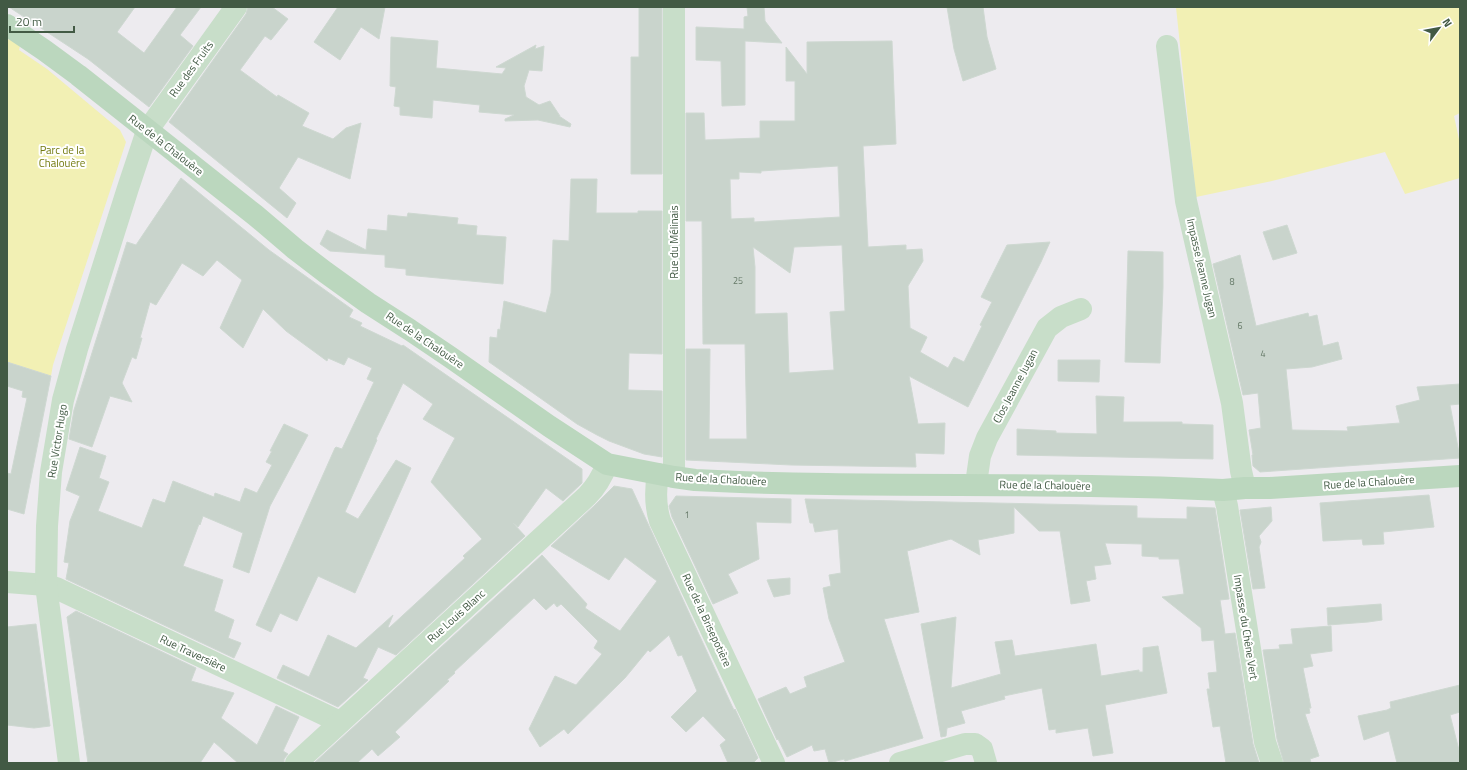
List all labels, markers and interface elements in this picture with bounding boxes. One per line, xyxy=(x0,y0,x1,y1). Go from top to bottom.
scale bar xyxy=(10,8,74,34)
north arrow xyxy=(1419,8,1459,48)
text: 20 m xyxy=(16,12,42,31)
text: N xyxy=(1439,15,1456,30)
street label: Rue des Fruits xyxy=(165,38,217,100)
street label: Rue de la Chalouère xyxy=(125,111,207,180)
park label: Parc de la Chalouère xyxy=(39,142,86,171)
street label: Rue du Mélinais xyxy=(666,205,682,279)
street label: Impasse Jeanne Jugan xyxy=(1183,217,1221,319)
house number: 25 xyxy=(733,274,743,287)
house number: 8 xyxy=(1229,275,1235,288)
street label: Rue de la Chalouère xyxy=(383,308,468,372)
house number: 6 xyxy=(1237,319,1243,332)
street label: Clos Jeanne Jugan xyxy=(989,346,1041,426)
house number: 4 xyxy=(1260,347,1266,360)
street label: Rue Victor Hugo xyxy=(43,403,71,479)
street label: Rue de la Chalouère xyxy=(675,469,767,489)
street label: Rue de la Chalouère xyxy=(1323,471,1415,493)
street label: Rue de la Chalouère xyxy=(999,476,1091,494)
house number: 1 xyxy=(684,508,690,521)
street label: Rue de la Brisepotière xyxy=(678,571,736,670)
street label: Impasse du Chêne Vert xyxy=(1230,573,1262,681)
street label: Rue Louis Blanc xyxy=(424,586,489,646)
street label: Rue Traversière xyxy=(157,631,229,676)

